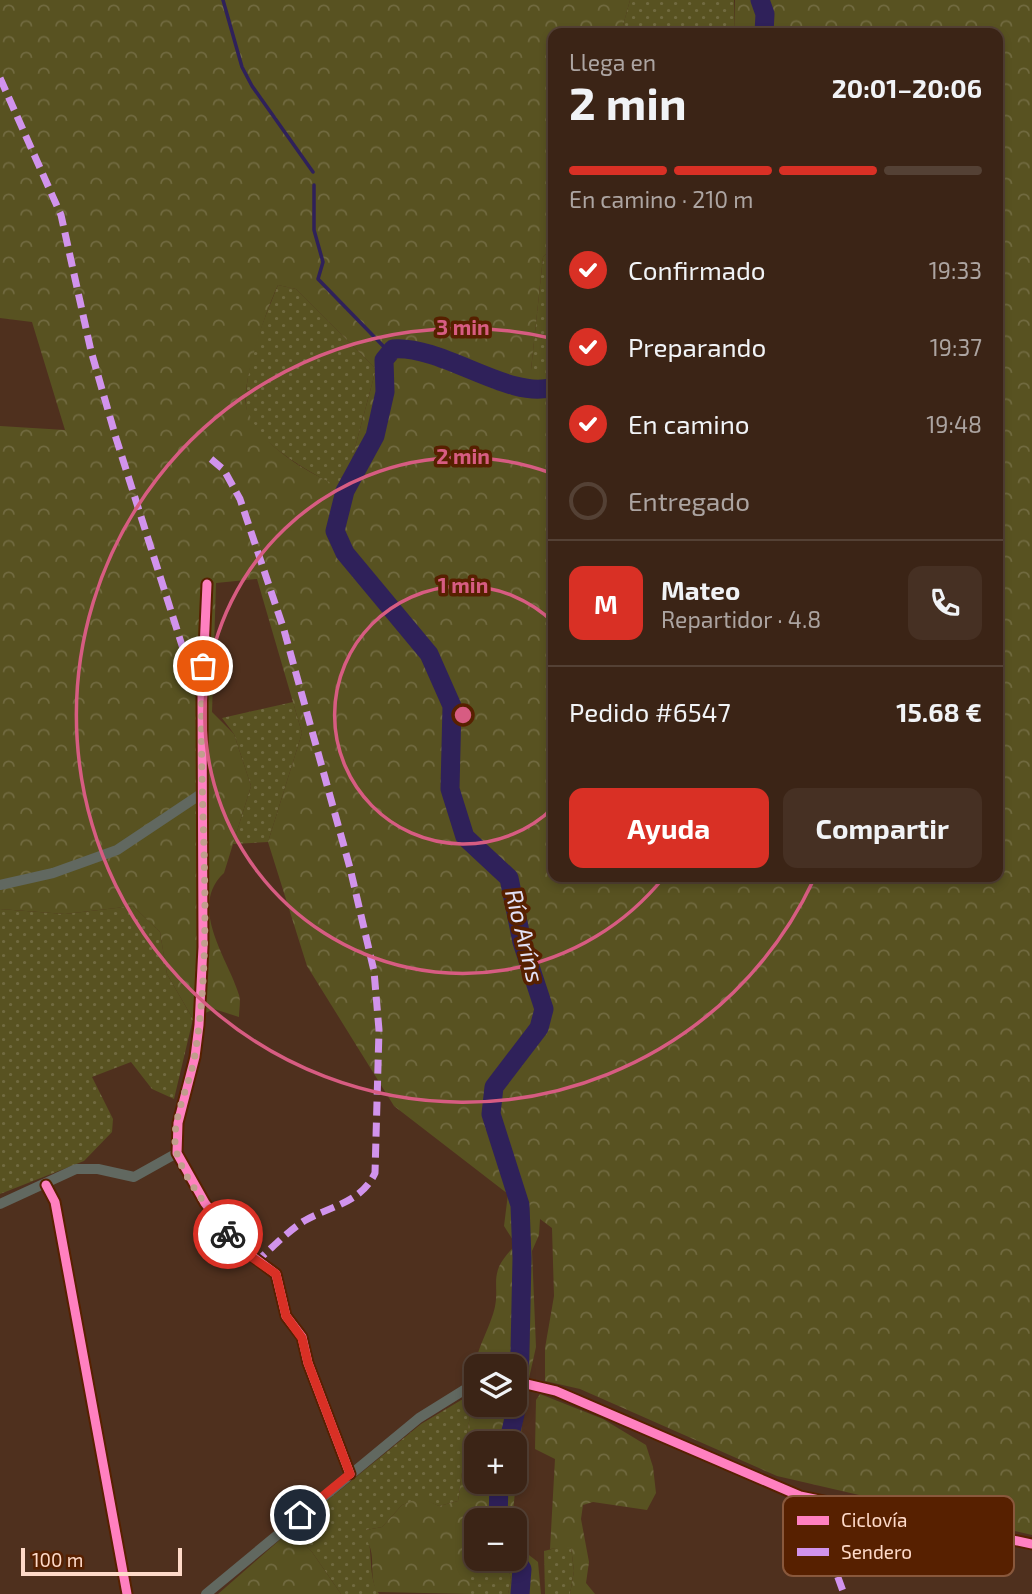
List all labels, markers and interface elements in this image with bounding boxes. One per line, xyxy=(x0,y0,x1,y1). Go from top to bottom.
text: Llega en xyxy=(569,48,656,76)
text: 20:01–20:06 xyxy=(832,72,982,103)
text: 2 min xyxy=(569,74,687,129)
text: En camino · 210 m xyxy=(569,185,753,213)
icon: check xyxy=(569,251,607,289)
text: Confirmado xyxy=(628,254,766,285)
text: 19:33 xyxy=(929,256,982,284)
text: 3 min xyxy=(436,314,490,339)
icon: check xyxy=(569,328,607,366)
text: Preparando xyxy=(628,331,766,362)
text: 19:37 xyxy=(930,333,982,361)
icon: check xyxy=(569,405,607,443)
text: En camino xyxy=(628,408,750,439)
text: 19:48 xyxy=(926,410,982,438)
text: 2 min xyxy=(436,443,490,468)
text: Entregado xyxy=(628,485,750,516)
button: phone xyxy=(908,566,982,640)
text: 1 min xyxy=(438,572,488,597)
text: Mateo xyxy=(661,574,740,605)
text: M xyxy=(594,588,618,619)
text: Repartidor · 4.8 xyxy=(661,605,821,633)
pin xyxy=(173,636,233,696)
icon: bag xyxy=(184,647,222,685)
text: Pedido #6547 xyxy=(569,696,731,727)
text: 15.68 € xyxy=(896,696,982,727)
centre of rings xyxy=(451,703,475,727)
button: Ayuda xyxy=(569,788,769,868)
button: Compartir xyxy=(783,788,982,868)
water label: Río Aríns xyxy=(500,886,551,985)
courier xyxy=(193,1199,263,1269)
icon: bike xyxy=(209,1215,247,1253)
map controls xyxy=(464,1354,527,1571)
button: layers xyxy=(464,1354,527,1417)
button: + xyxy=(464,1431,527,1494)
pin xyxy=(270,1485,330,1545)
icon: home xyxy=(281,1496,319,1534)
legend xyxy=(783,1496,1014,1576)
button: − xyxy=(464,1508,527,1571)
text: Ciclovía xyxy=(841,1508,907,1531)
text: Sendero xyxy=(841,1540,912,1563)
scale bar xyxy=(21,1545,182,1577)
text: 100 m xyxy=(32,1548,83,1571)

